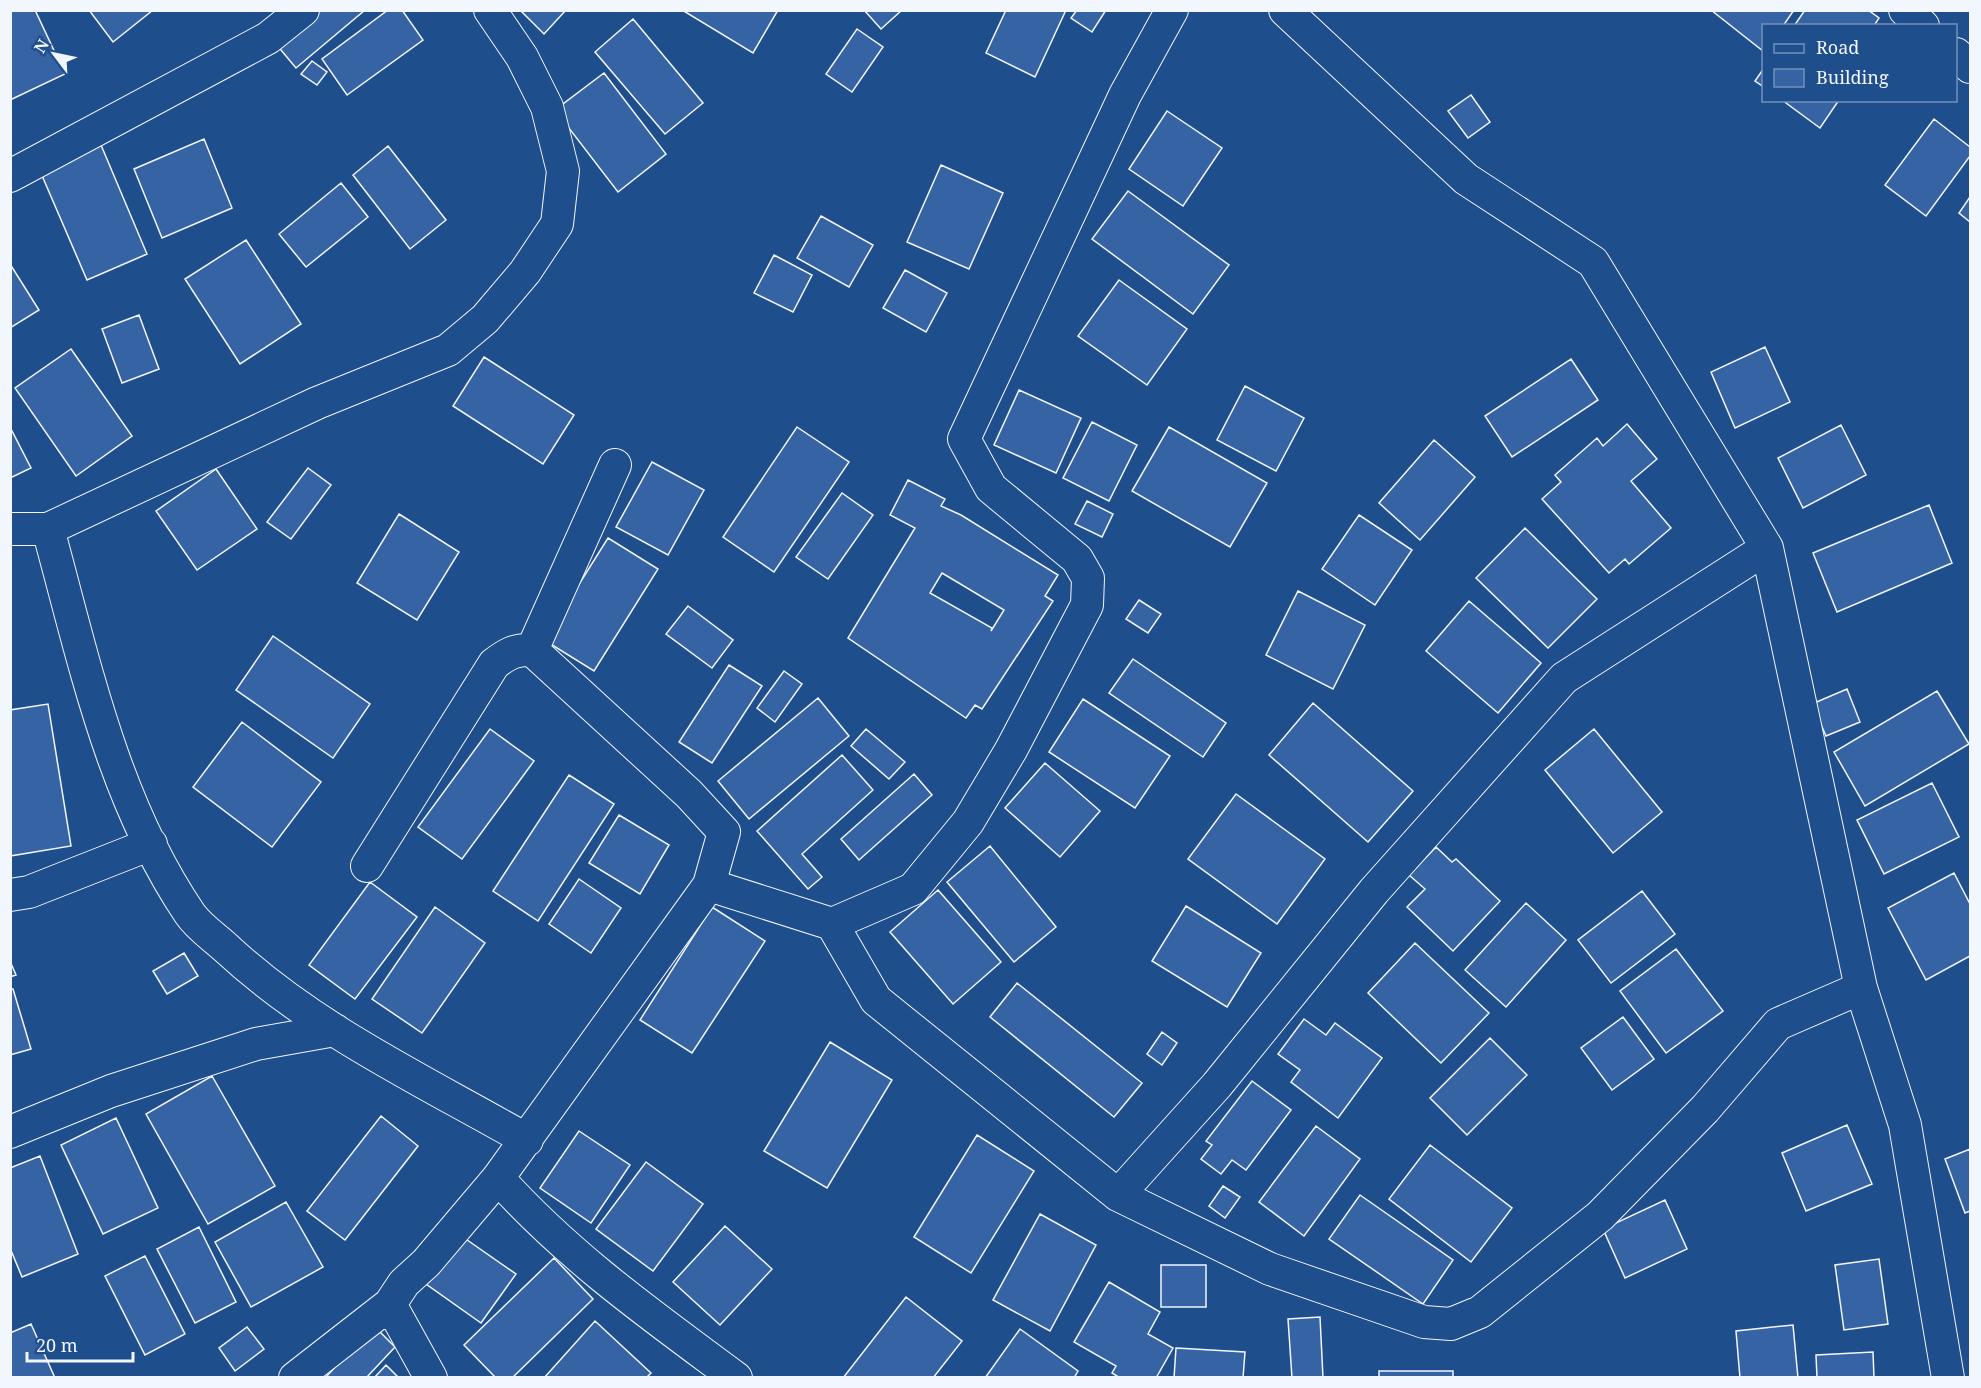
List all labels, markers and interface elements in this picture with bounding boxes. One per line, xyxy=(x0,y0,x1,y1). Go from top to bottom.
north arrow xyxy=(24,24,84,84)
legend xyxy=(1762,24,1957,102)
text: N xyxy=(29,35,54,57)
text: Road xyxy=(1816,35,1859,59)
text: Building xyxy=(1816,65,1889,89)
scale bar xyxy=(27,1325,134,1363)
text: 20 m xyxy=(36,1333,78,1357)

